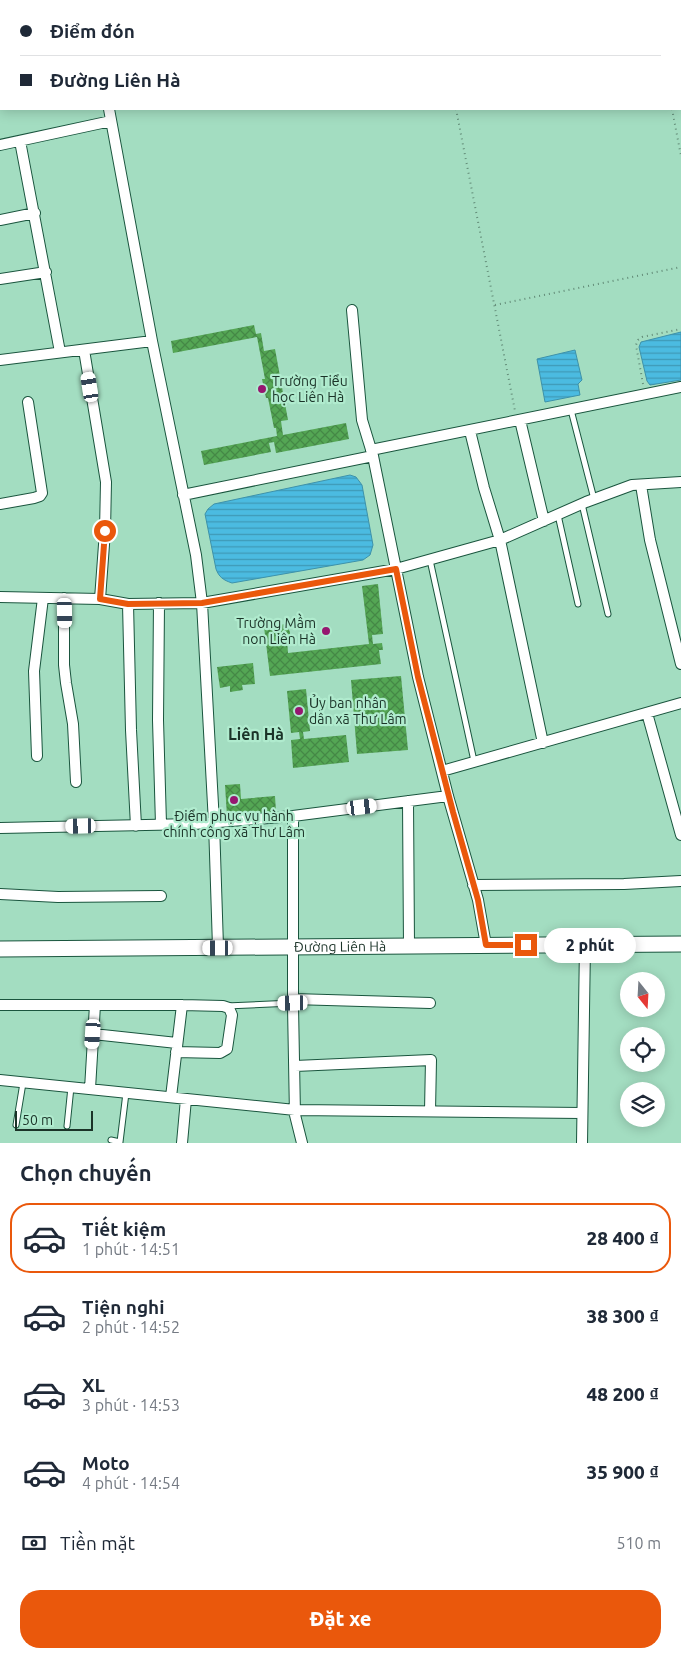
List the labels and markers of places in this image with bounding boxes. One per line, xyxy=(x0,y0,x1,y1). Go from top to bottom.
place label: Trường Tiểu học Liên Hà xyxy=(272,373,348,405)
marker: Trường Tiểu học Liên Hà xyxy=(256,383,268,395)
place label: Trường Mầm non Liên Hà xyxy=(236,613,316,647)
marker: Trường Mầm non Liên Hà xyxy=(320,625,332,637)
place label: Ủy ban nhân dân xã Thư Lâm xyxy=(309,694,407,727)
marker: Ủy ban nhân dân xã Thư Lâm xyxy=(293,705,305,717)
marker: Điểm phục vụ hành chính công xã Thư Lâm xyxy=(228,794,240,806)
place label: Điểm phục vụ hành chính công xã Thư Lâm xyxy=(163,808,305,840)

